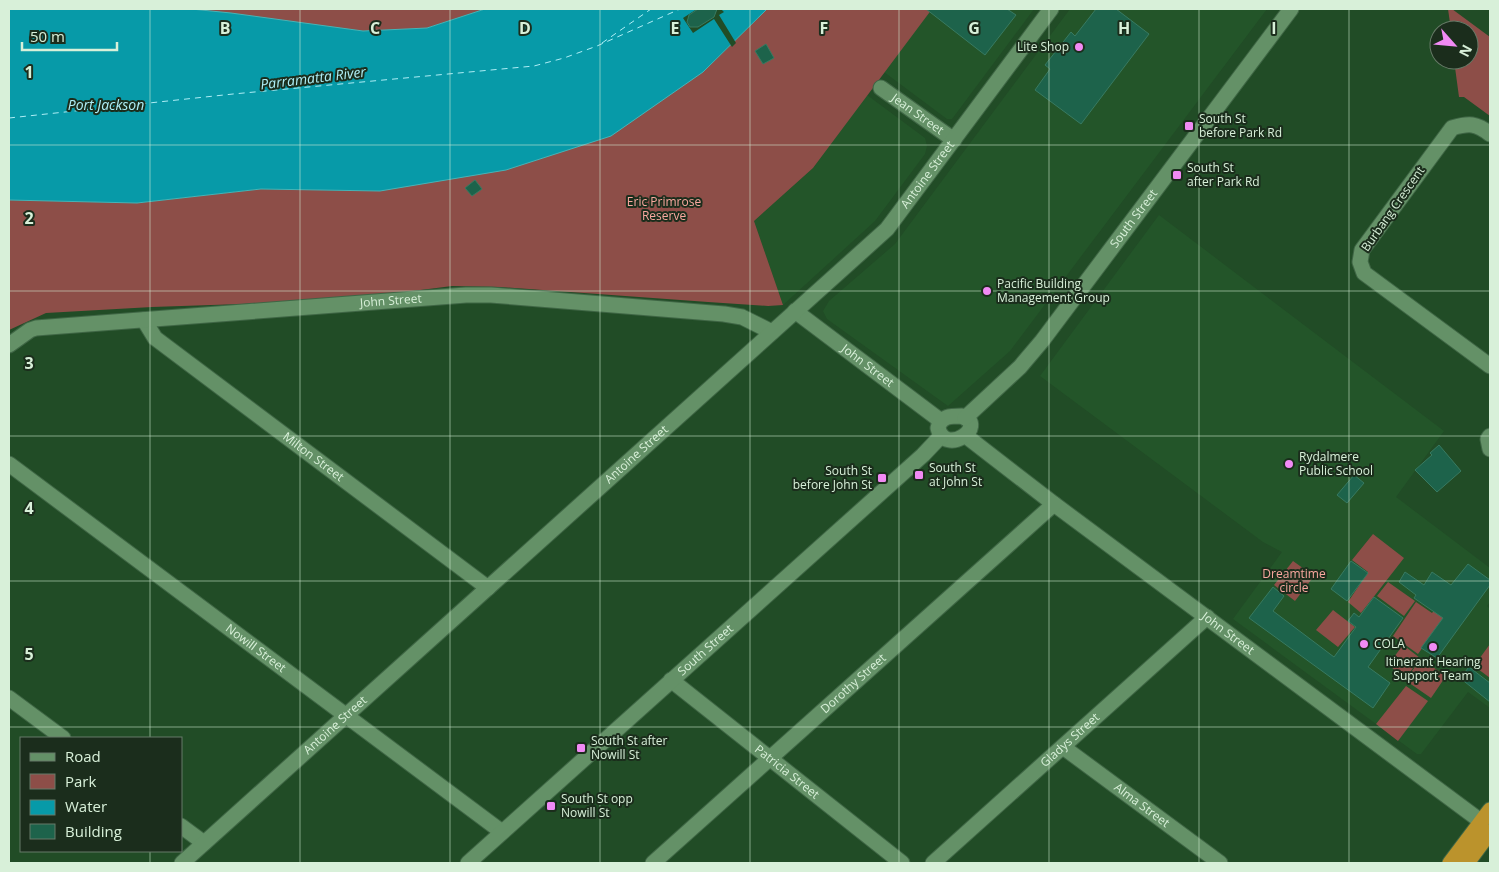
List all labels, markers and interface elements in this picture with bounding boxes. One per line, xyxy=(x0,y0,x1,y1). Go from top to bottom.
text: B xyxy=(220,17,230,39)
text: C xyxy=(370,17,380,39)
text: D xyxy=(519,17,531,39)
text: E xyxy=(671,17,680,39)
text: F xyxy=(820,17,828,39)
text: G xyxy=(968,17,980,39)
text: H xyxy=(1118,17,1130,39)
text: I xyxy=(1271,17,1277,39)
scale bar xyxy=(22,20,118,52)
north arrow xyxy=(1429,20,1479,70)
text: 50 m xyxy=(30,26,65,46)
place label: Lite Shop xyxy=(1017,38,1069,55)
marker: Lite Shop xyxy=(1073,41,1085,53)
text: N xyxy=(1455,42,1477,61)
text: 1 xyxy=(24,61,34,83)
water label: Parramatta River xyxy=(259,62,367,93)
street label: Jean Street xyxy=(887,89,948,138)
water label: Port Jackson xyxy=(68,95,144,114)
place label: South St before Park Rd xyxy=(1199,110,1282,141)
marker: South St before Park Rd xyxy=(1183,120,1195,132)
street label: Antoine Street xyxy=(896,137,958,212)
place label: South St after Park Rd xyxy=(1187,159,1260,190)
street label: Burbang Crescent xyxy=(1357,163,1428,255)
marker: South St after Park Rd xyxy=(1171,169,1183,181)
street label: South Street xyxy=(1106,185,1161,251)
park label: Eric Primrose Reserve xyxy=(627,193,701,224)
text: 2 xyxy=(24,207,34,229)
place label: Pacific Building Management Group xyxy=(997,275,1110,306)
marker: Pacific Building Management Group xyxy=(981,285,993,297)
street label: John Street xyxy=(358,289,422,311)
street label: John Street xyxy=(837,339,898,391)
text: 3 xyxy=(24,352,34,374)
street label: Antoine Street xyxy=(600,421,672,487)
street label: Milton Street xyxy=(280,428,348,485)
place label: Rydalmere Public School xyxy=(1299,448,1373,479)
marker: Rydalmere Public School xyxy=(1283,458,1295,470)
place label: South St at John St xyxy=(929,459,982,490)
place label: South St before John St xyxy=(793,462,872,493)
marker: South St at John St xyxy=(913,469,925,481)
marker: South St before John St xyxy=(876,472,888,484)
text: 4 xyxy=(24,497,34,519)
park label: Dreamtime circle xyxy=(1262,565,1326,596)
street label: John Street xyxy=(1198,607,1258,658)
street label: Nowill Street xyxy=(222,620,290,676)
street label: South Street xyxy=(674,620,737,679)
place label: COLA xyxy=(1374,635,1405,652)
marker: COLA xyxy=(1358,638,1370,650)
marker: Itinerant Hearing Support Team xyxy=(1427,641,1439,653)
text: 5 xyxy=(24,643,34,665)
street label: Dorothy Street xyxy=(817,649,889,717)
place label: Itinerant Hearing Support Team xyxy=(1385,653,1481,684)
street label: Antoine Street xyxy=(299,692,370,758)
street label: Gladys Street xyxy=(1036,709,1103,771)
place label: South St after Nowill St xyxy=(591,732,668,763)
legend xyxy=(20,737,182,852)
street label: Patricia Street xyxy=(751,741,823,802)
marker: South St after Nowill St xyxy=(575,742,587,754)
text: Road xyxy=(65,746,101,766)
text: Park xyxy=(65,771,96,791)
street label: Alma Street xyxy=(1111,779,1173,831)
place label: South St opp Nowill St xyxy=(561,790,633,821)
text: Water xyxy=(65,796,107,816)
marker: South St opp Nowill St xyxy=(545,800,557,812)
text: Building xyxy=(65,821,122,841)

